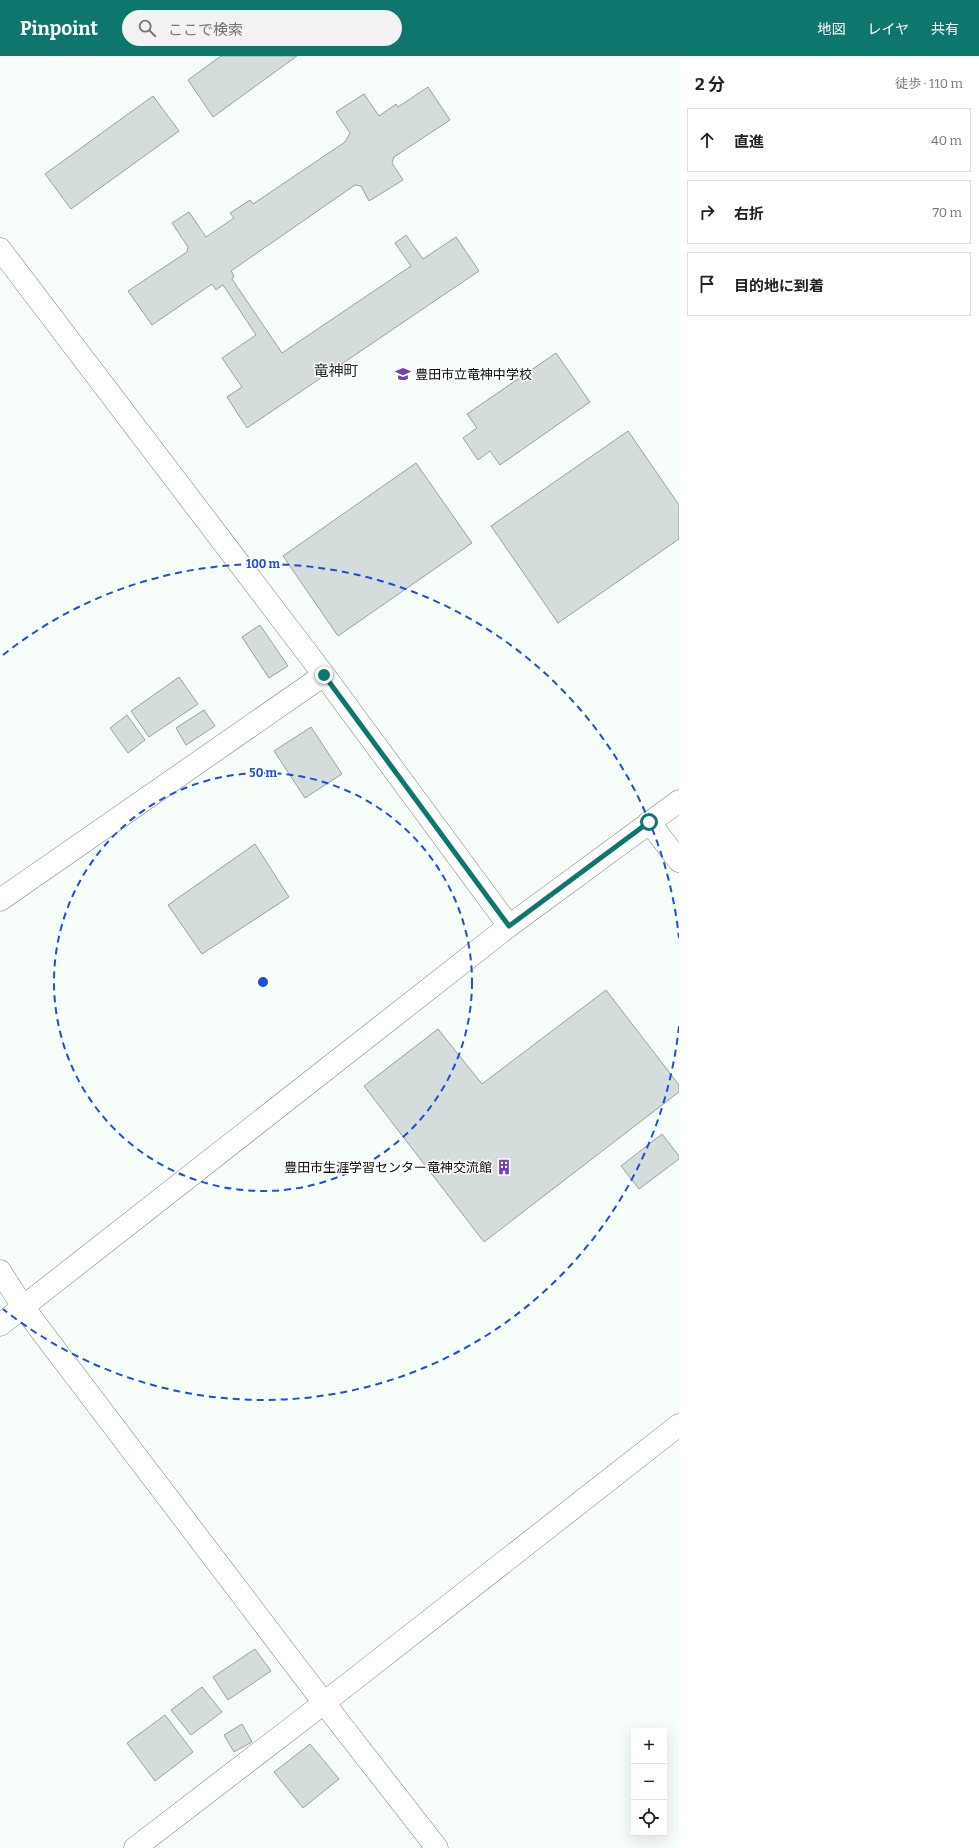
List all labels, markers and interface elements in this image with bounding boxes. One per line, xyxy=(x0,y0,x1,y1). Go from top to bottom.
search box xyxy=(122,10,402,46)
text: Pinpoint xyxy=(20,17,98,40)
icon: search xyxy=(136,17,158,39)
text: ここで検索 xyxy=(168,21,243,39)
text: 地図 xyxy=(817,21,845,38)
text: レイヤ xyxy=(867,21,909,38)
text: 共有 xyxy=(931,21,959,38)
text: 2 分 xyxy=(695,74,725,95)
text: 徒歩 · 110 m xyxy=(895,76,963,91)
icon: ahead xyxy=(696,129,718,151)
text: 直進 xyxy=(734,133,764,151)
text: 40 m xyxy=(931,133,962,148)
icon: right xyxy=(696,201,718,223)
text: 右折 xyxy=(734,205,764,223)
text: 70 m xyxy=(932,205,962,220)
icon: arrive xyxy=(696,273,718,295)
text: 目的地に到着 xyxy=(734,277,824,295)
district label: 竜神町 xyxy=(313,362,359,380)
school or university icon: 豊田市立竜神中学校 xyxy=(394,365,412,383)
place label: 豊田市立竜神中学校 xyxy=(415,367,532,382)
text: 100 m xyxy=(246,557,281,571)
route end xyxy=(315,666,333,684)
text: 50 m xyxy=(249,766,277,780)
route start xyxy=(640,813,658,831)
centre of rings xyxy=(256,975,270,989)
building icon: 豊田市生涯学習センター竜神交流館 xyxy=(495,1158,513,1176)
place label: 豊田市生涯学習センター竜神交流館 xyxy=(284,1160,492,1175)
map controls xyxy=(631,1728,667,1836)
button: + xyxy=(631,1728,667,1764)
button: − xyxy=(631,1764,667,1800)
button: locate xyxy=(631,1800,667,1836)

